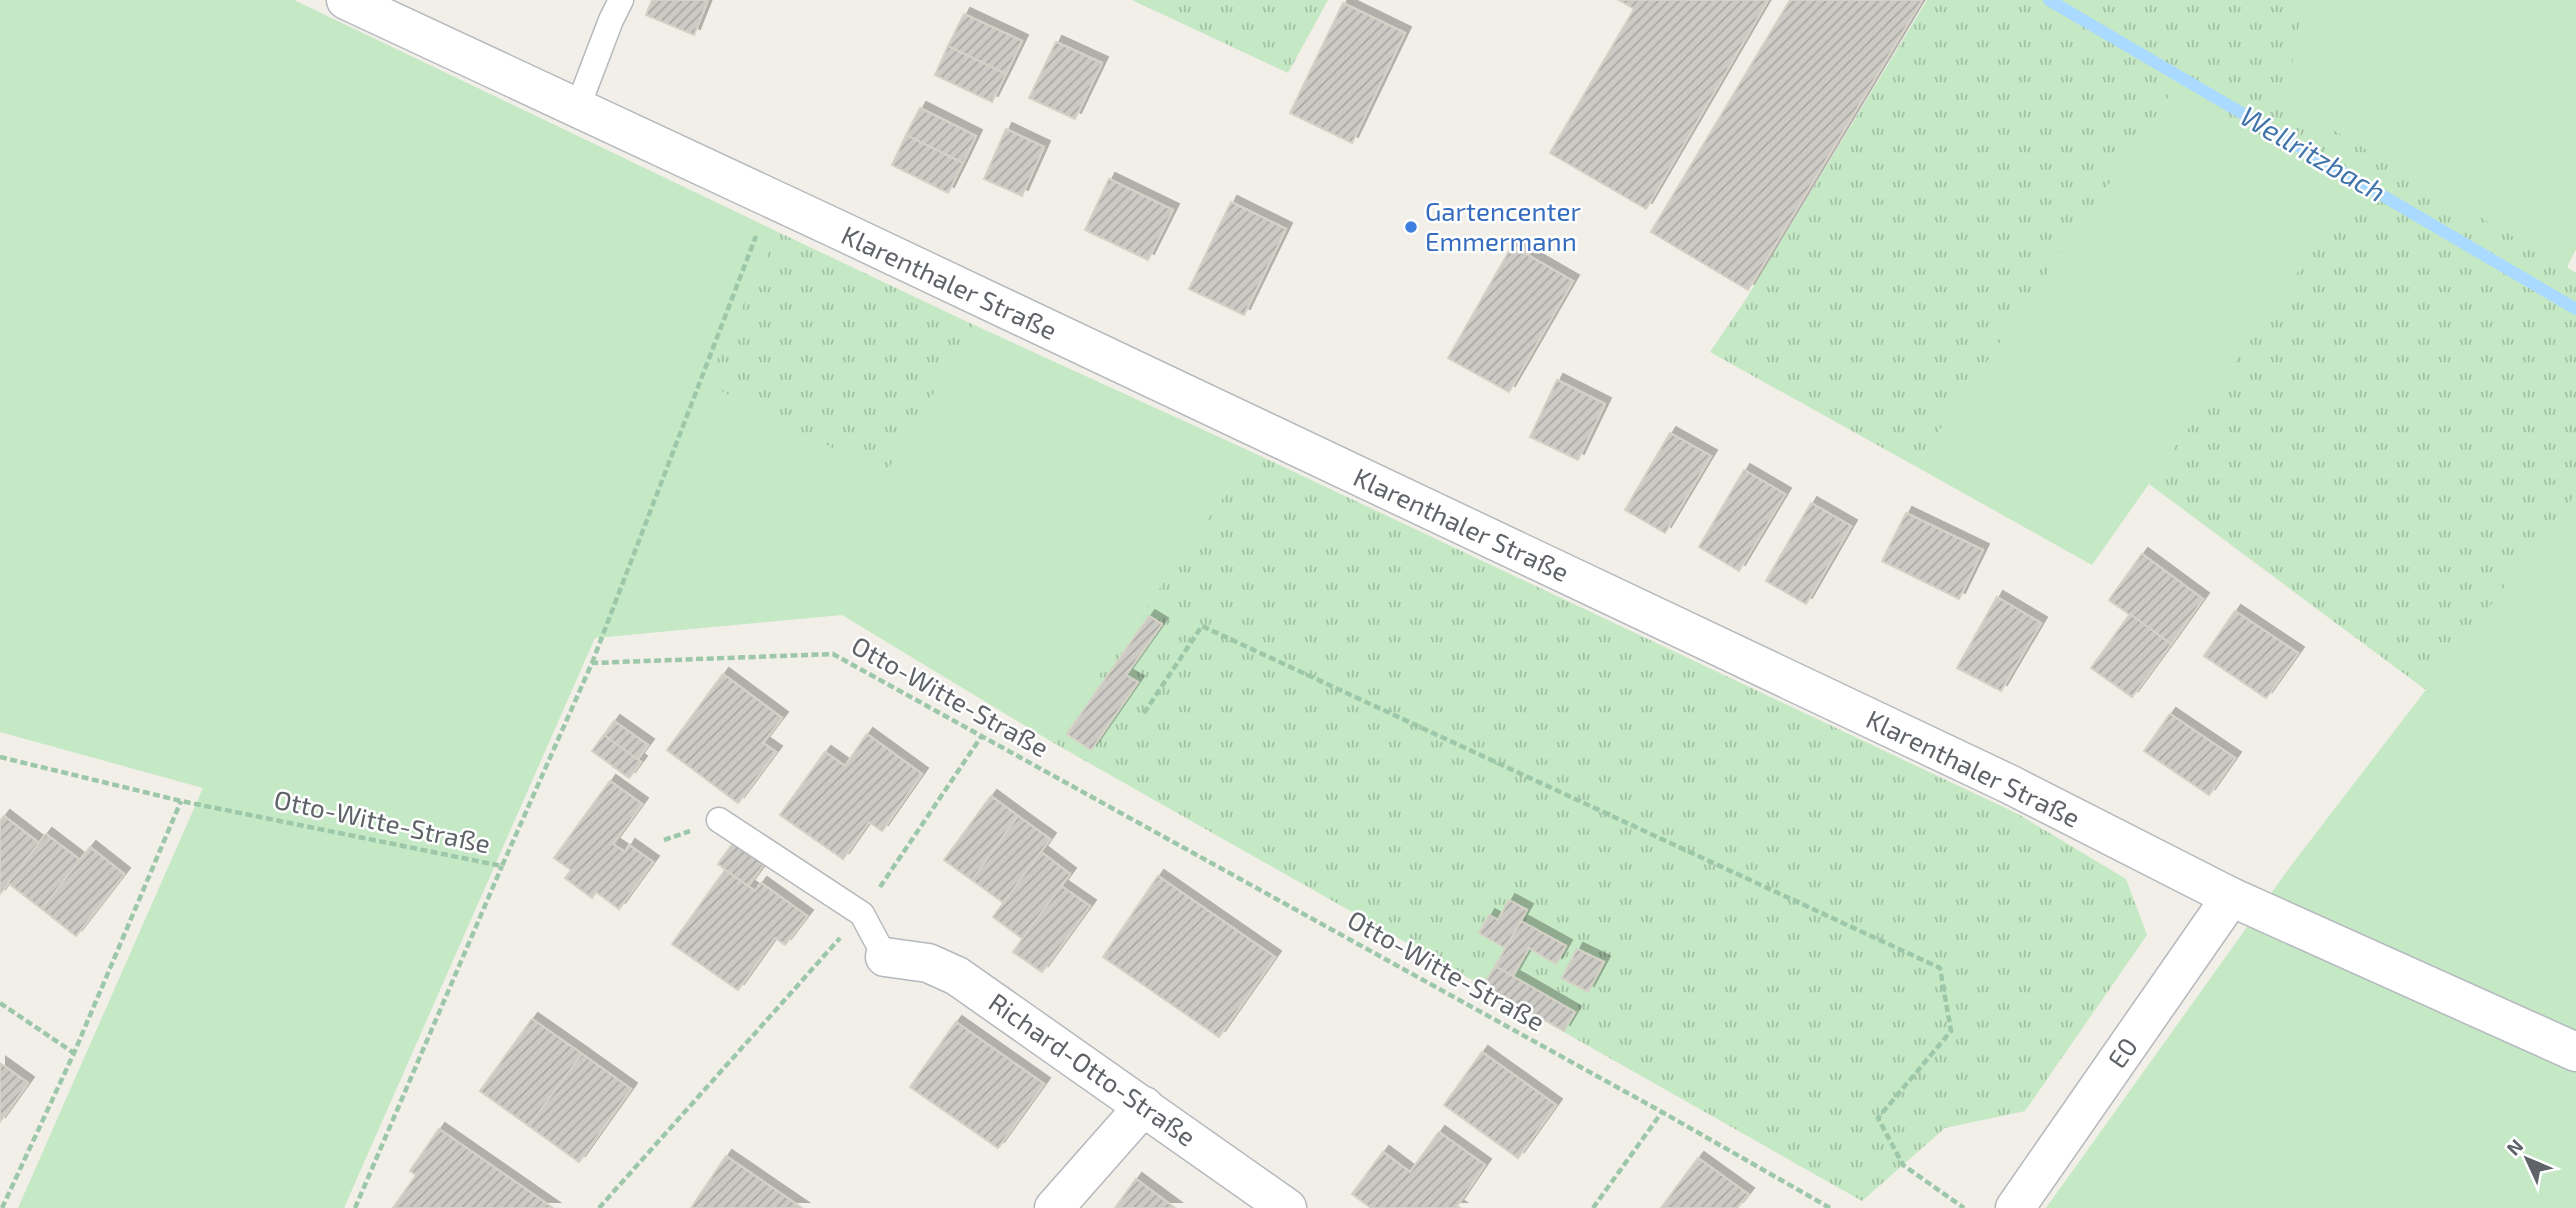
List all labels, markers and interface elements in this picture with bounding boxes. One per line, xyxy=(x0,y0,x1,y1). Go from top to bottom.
water label: Wellritzbach xyxy=(2235,98,2392,208)
place label: Gartencenter Emmermann xyxy=(1425,195,1581,256)
street label: Klarenthaler Straße xyxy=(837,218,1062,345)
marker: Gartencenter Emmermann xyxy=(1403,219,1419,235)
street label: Klarenthaler Straße xyxy=(1349,460,1574,587)
street label: Otto-Witte-Straße xyxy=(847,629,1055,763)
street label: Klarenthaler Straße xyxy=(1862,702,2085,833)
street label: Otto-Witte-Straße xyxy=(271,782,493,859)
street label: Otto-Witte-Straße xyxy=(1343,903,1551,1037)
street label: Richard-Otto-Straße xyxy=(984,986,1202,1152)
street label: E0 xyxy=(2100,1031,2143,1073)
north arrow xyxy=(2492,1124,2562,1194)
text: N xyxy=(2501,1134,2527,1160)

